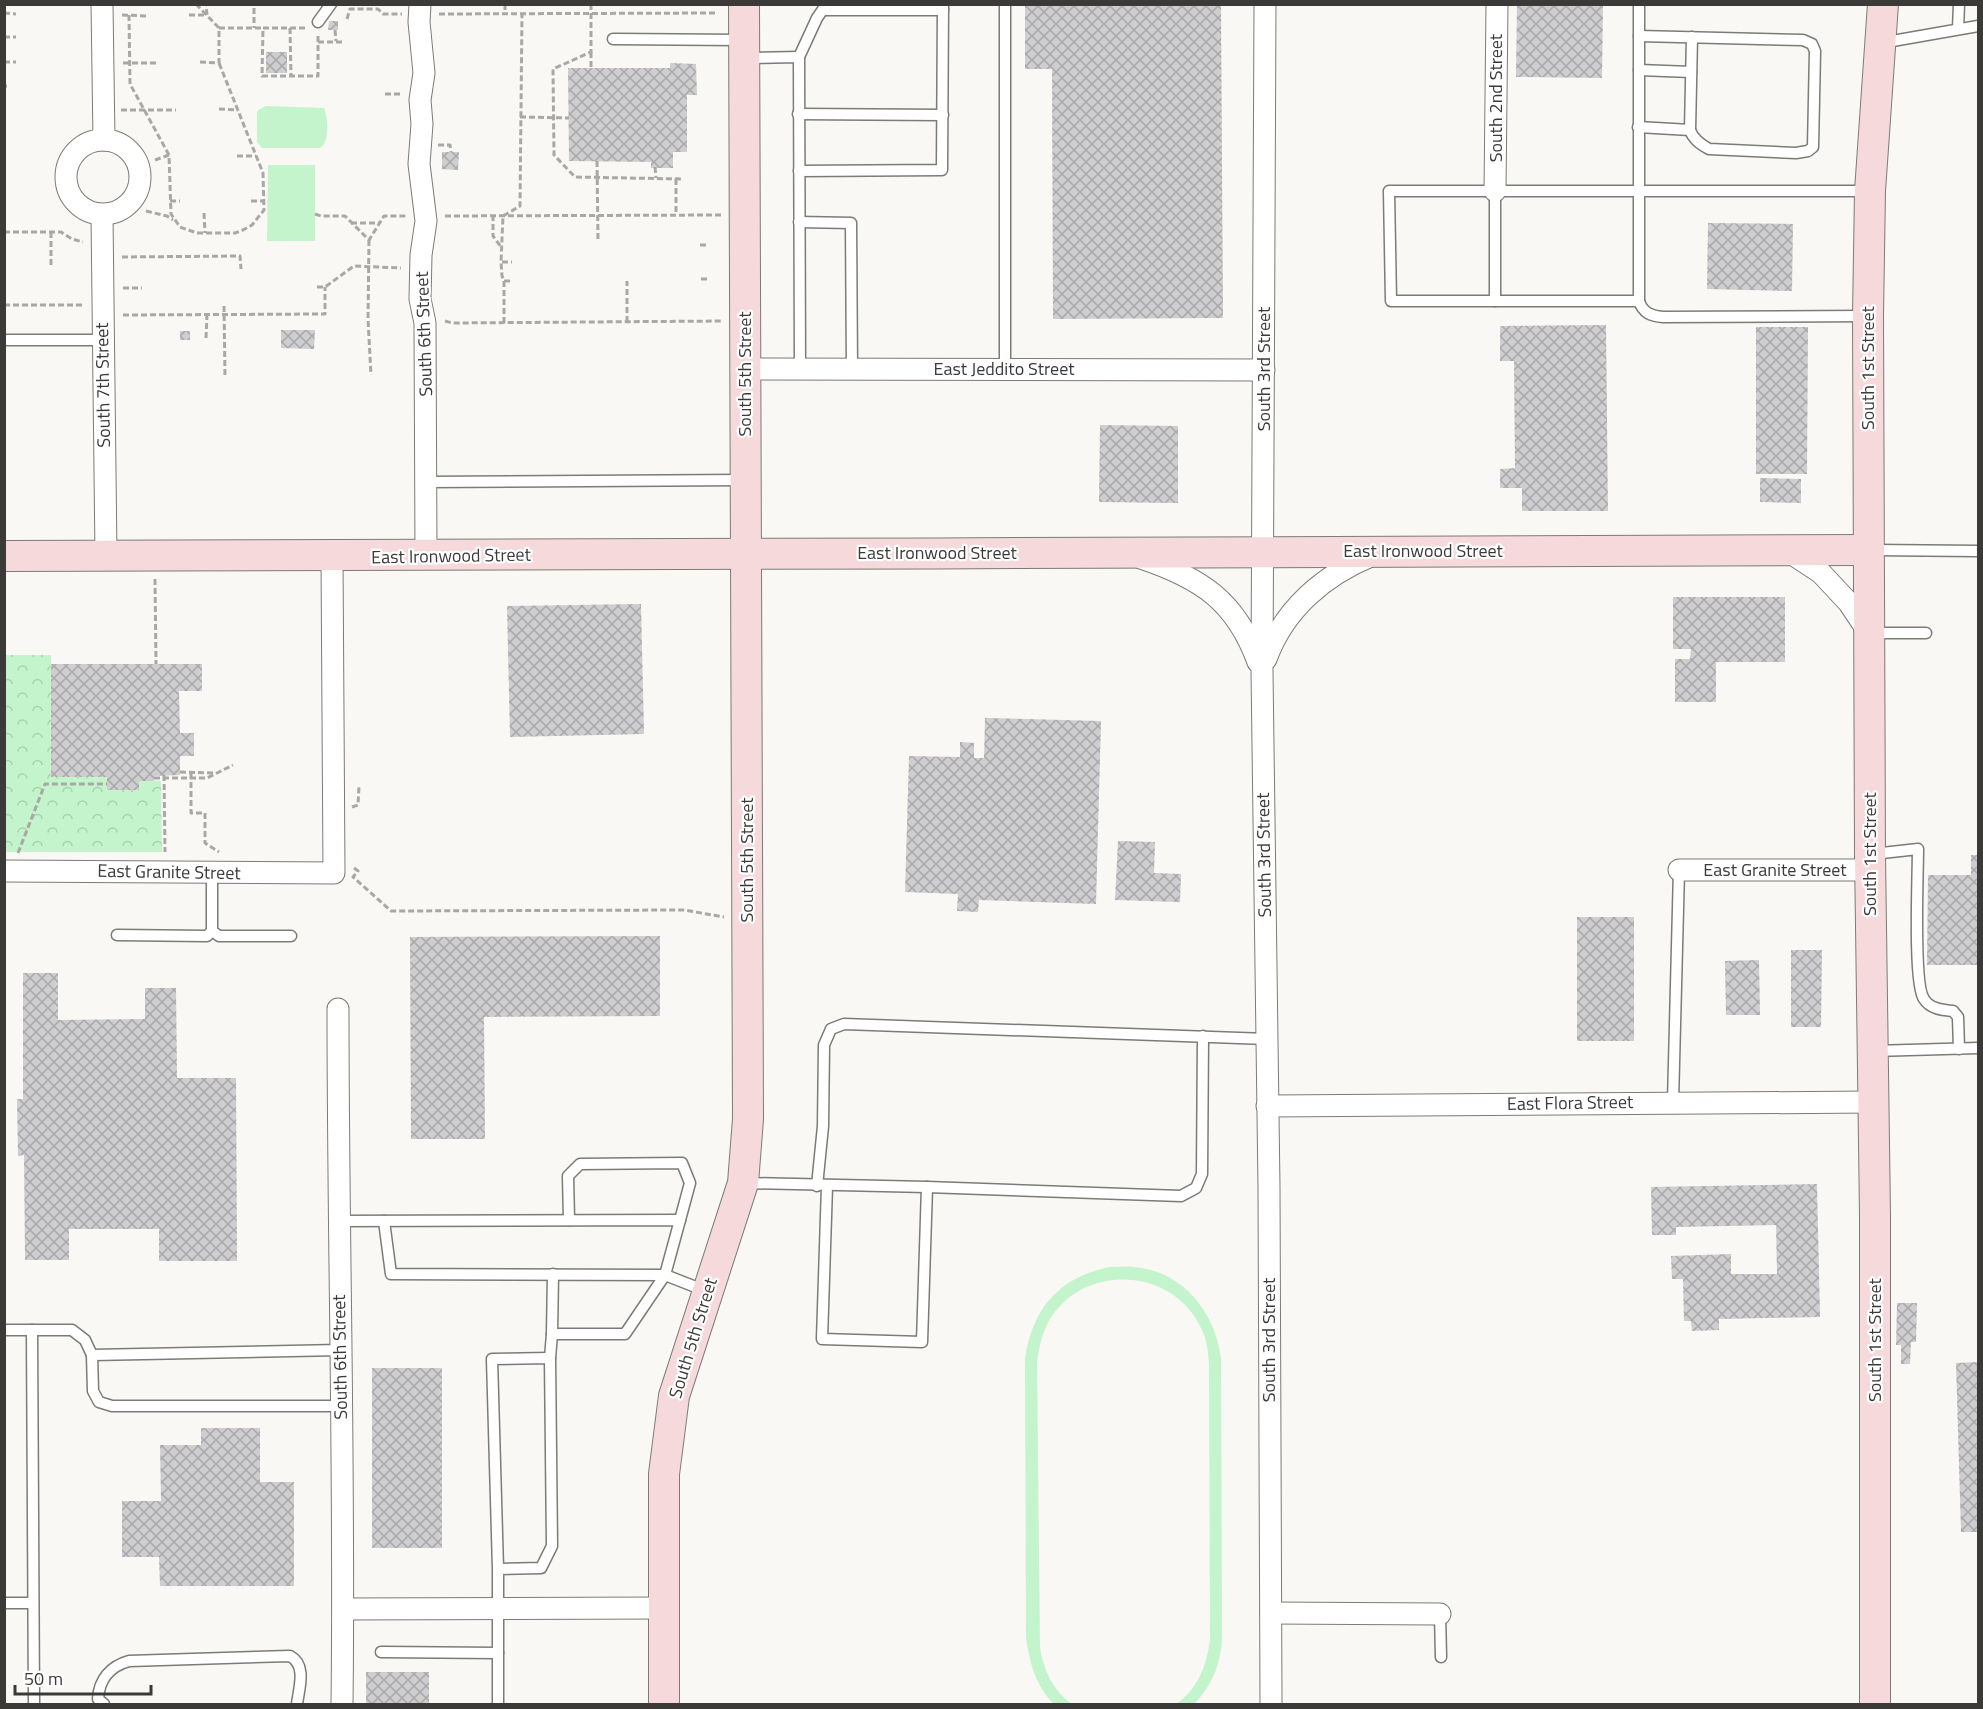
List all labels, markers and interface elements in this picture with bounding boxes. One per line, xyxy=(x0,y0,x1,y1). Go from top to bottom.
street label: South 2nd Street xyxy=(1482,33,1509,162)
street label: South 6th Street xyxy=(408,270,439,397)
street label: South 1st Street xyxy=(1854,305,1881,430)
street label: South 3rd Street xyxy=(1250,306,1277,431)
street label: South 5th Street xyxy=(731,311,758,437)
street label: South 7th Street xyxy=(88,322,117,448)
street label: East Jeddito Street xyxy=(934,355,1075,382)
street label: East Ironwood Street xyxy=(1343,537,1504,564)
street label: East Ironwood Street xyxy=(857,539,1018,566)
street label: East Ironwood Street xyxy=(371,541,532,570)
street label: South 1st Street xyxy=(1856,791,1883,916)
street label: South 3rd Street xyxy=(1249,792,1278,918)
street label: South 5th Street xyxy=(733,797,760,923)
street label: East Granite Street xyxy=(1703,856,1847,883)
street label: East Granite Street xyxy=(97,857,242,886)
street label: East Flora Street xyxy=(1507,1088,1634,1117)
street label: South 5th Street xyxy=(661,1273,724,1402)
street label: South 3rd Street xyxy=(1255,1277,1282,1402)
street label: South 1st Street xyxy=(1861,1277,1888,1402)
street label: South 6th Street xyxy=(325,1294,354,1420)
scale bar xyxy=(15,1658,152,1696)
text: 50 m xyxy=(24,1665,63,1692)

